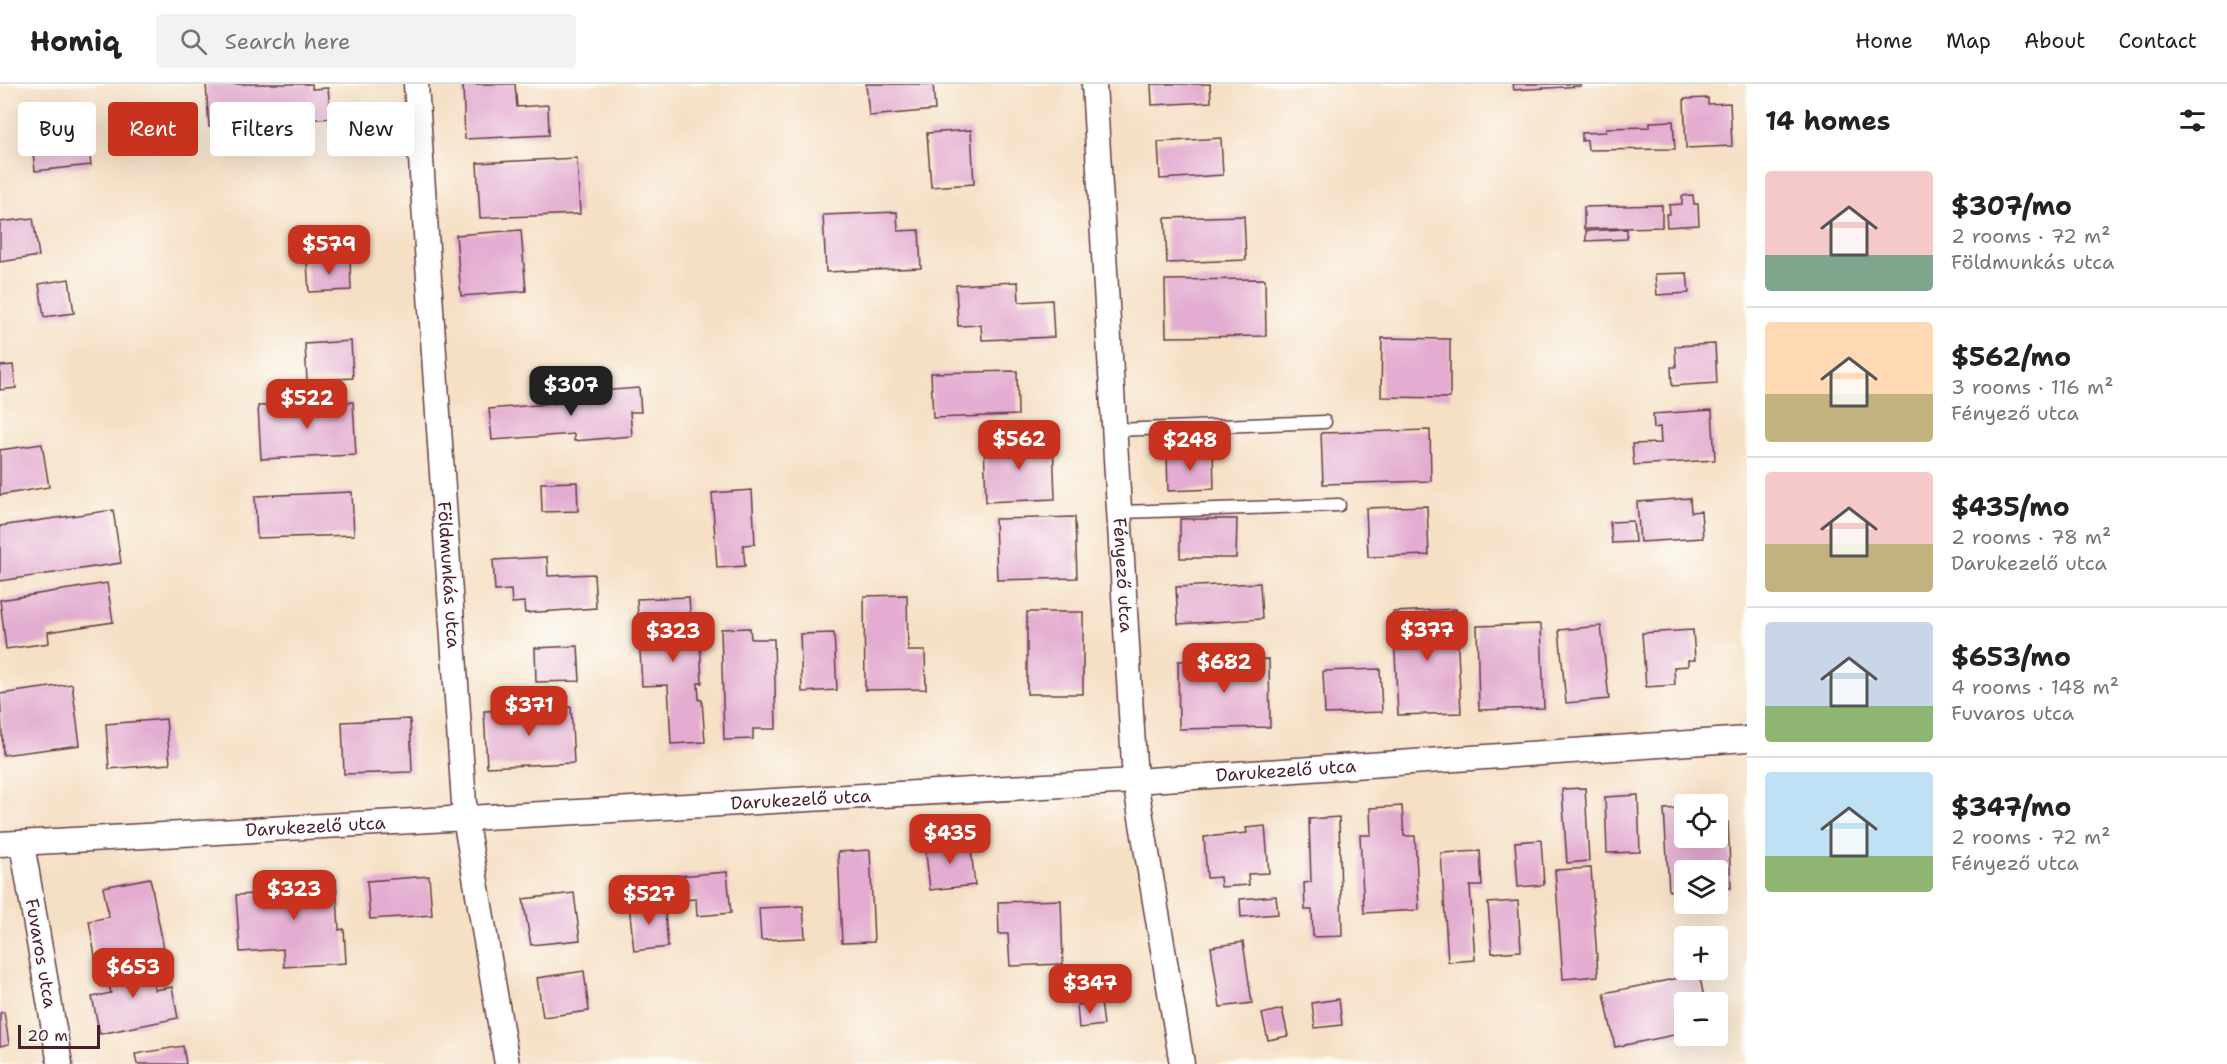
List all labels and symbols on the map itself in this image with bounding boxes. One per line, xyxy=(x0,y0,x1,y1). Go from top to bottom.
pin: $579 xyxy=(293,225,365,276)
pin: $307 xyxy=(535,366,607,417)
pin: $522 xyxy=(271,379,343,430)
pin: $562 xyxy=(983,420,1055,471)
pin: $248 xyxy=(1154,421,1226,472)
street label: Földmunkás utca xyxy=(432,501,466,649)
street label: Fényező utca xyxy=(1108,517,1138,633)
pin: $377 xyxy=(1391,611,1463,662)
pin: $323 xyxy=(637,612,709,663)
pin: $682 xyxy=(1188,643,1260,694)
pin: $371 xyxy=(493,686,565,737)
street label: Darukezelő utca xyxy=(1215,754,1357,787)
street label: Darukezelő utca xyxy=(730,784,872,815)
street label: Darukezelő utca xyxy=(245,811,386,842)
pin: $435 xyxy=(914,814,986,865)
pin: $323 xyxy=(258,870,330,921)
pin: $527 xyxy=(613,875,685,926)
street label: Fuvaros utca xyxy=(20,897,62,1010)
pin: $653 xyxy=(97,948,169,999)
pin: $347 xyxy=(1054,964,1126,1015)
scale bar xyxy=(18,1022,100,1050)

